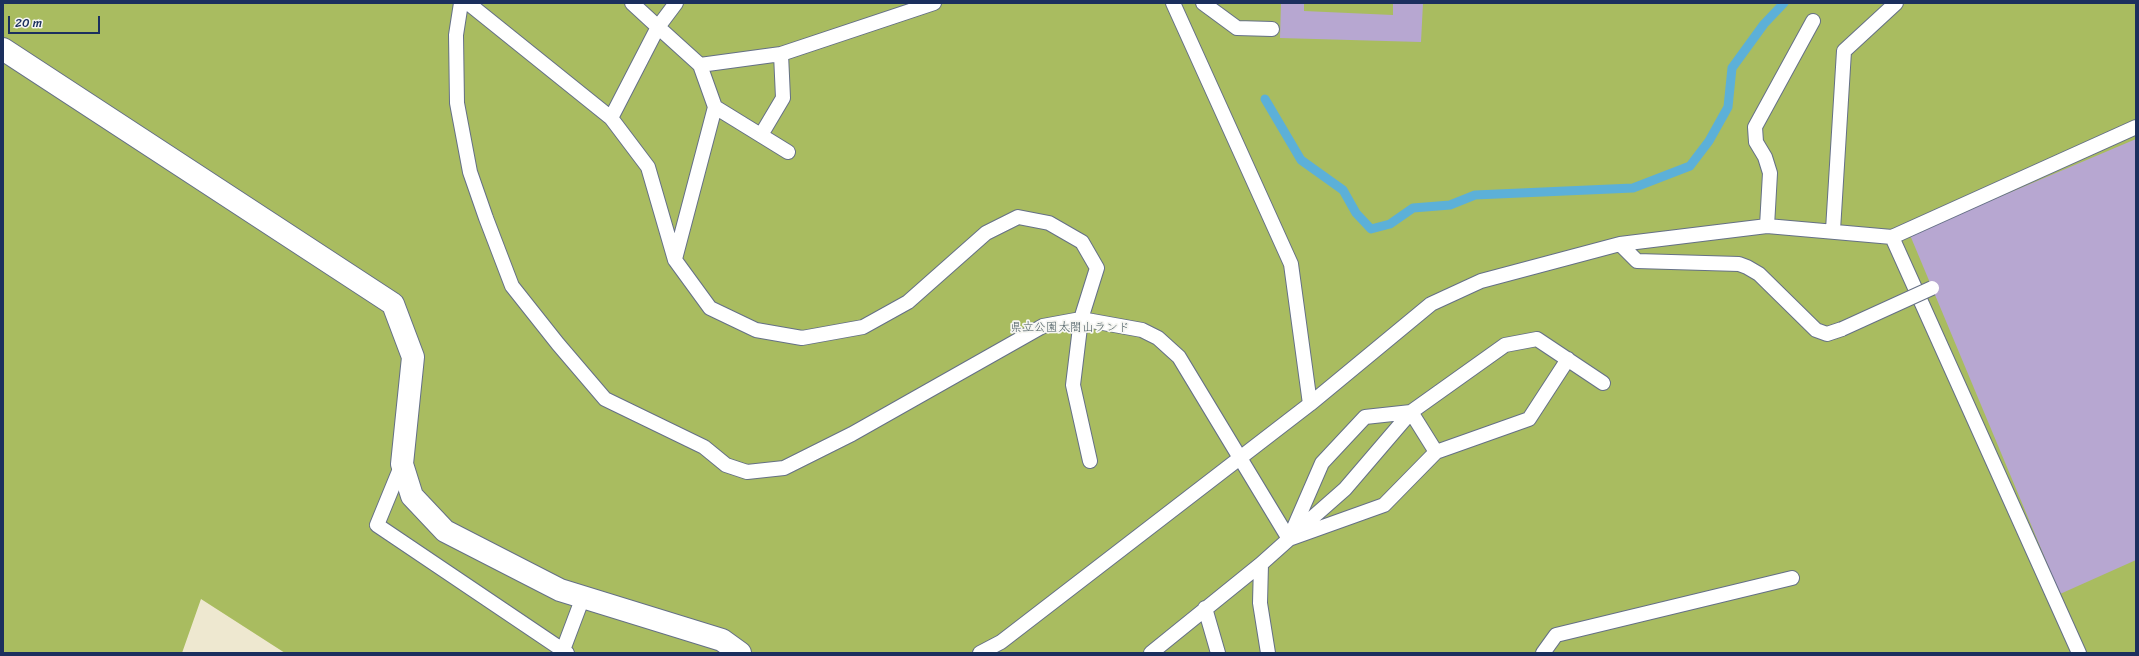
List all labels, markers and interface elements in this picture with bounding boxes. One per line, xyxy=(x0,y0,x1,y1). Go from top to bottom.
scale bar xyxy=(10,8,102,34)
text: 20 m xyxy=(15,12,42,34)
park label: 県立公園太閤山ランド xyxy=(1010,321,1130,335)

